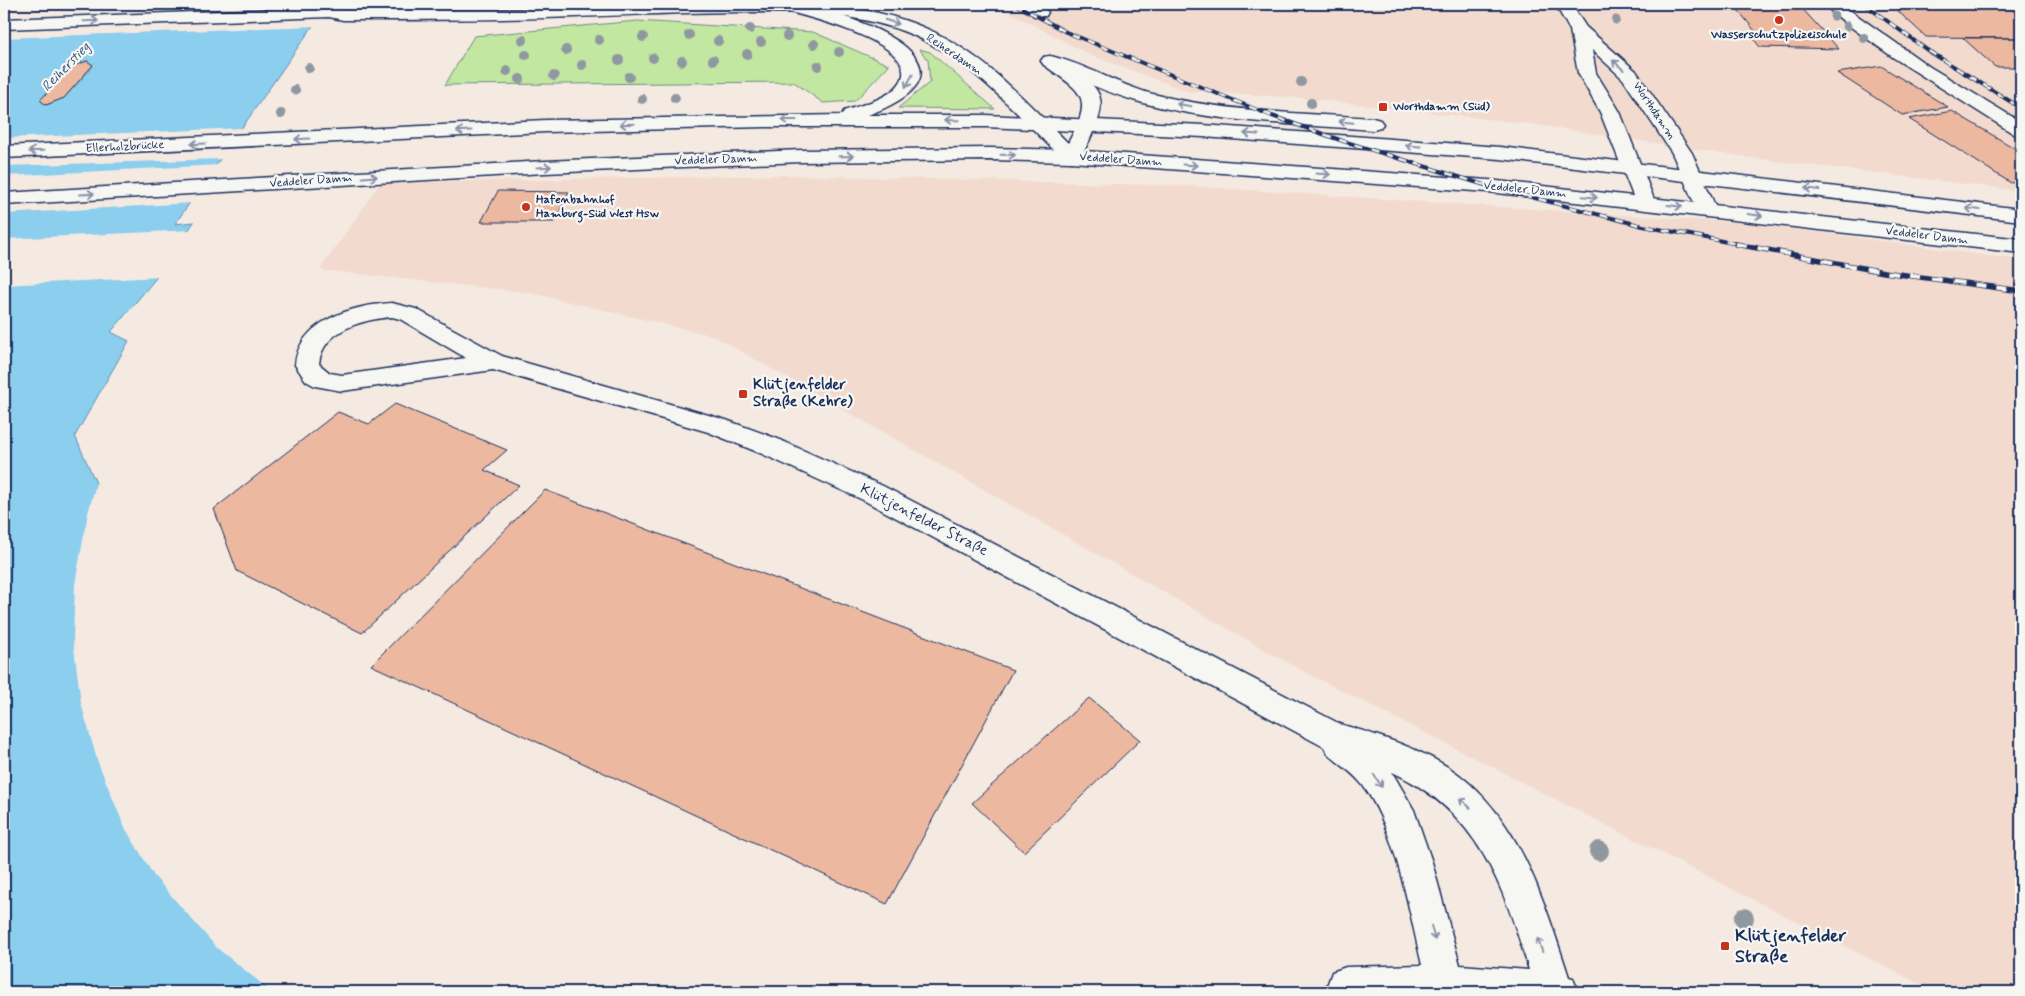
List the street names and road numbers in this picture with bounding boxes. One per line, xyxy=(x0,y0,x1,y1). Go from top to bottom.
street label: Reiherdamm xyxy=(923,30,985,80)
street label: Worthdamm xyxy=(1629,79,1679,143)
street label: Ellerholzbrücke xyxy=(85,137,165,157)
street label: Veddeler Damm xyxy=(1079,149,1163,171)
street label: Veddeler Damm xyxy=(674,151,758,169)
street label: Veddeler Damm xyxy=(269,170,353,192)
street label: Veddeler Damm xyxy=(1483,178,1567,202)
street label: Veddeler Damm xyxy=(1885,223,1969,249)
street label: Klütjenfelder Straße xyxy=(857,479,991,561)

